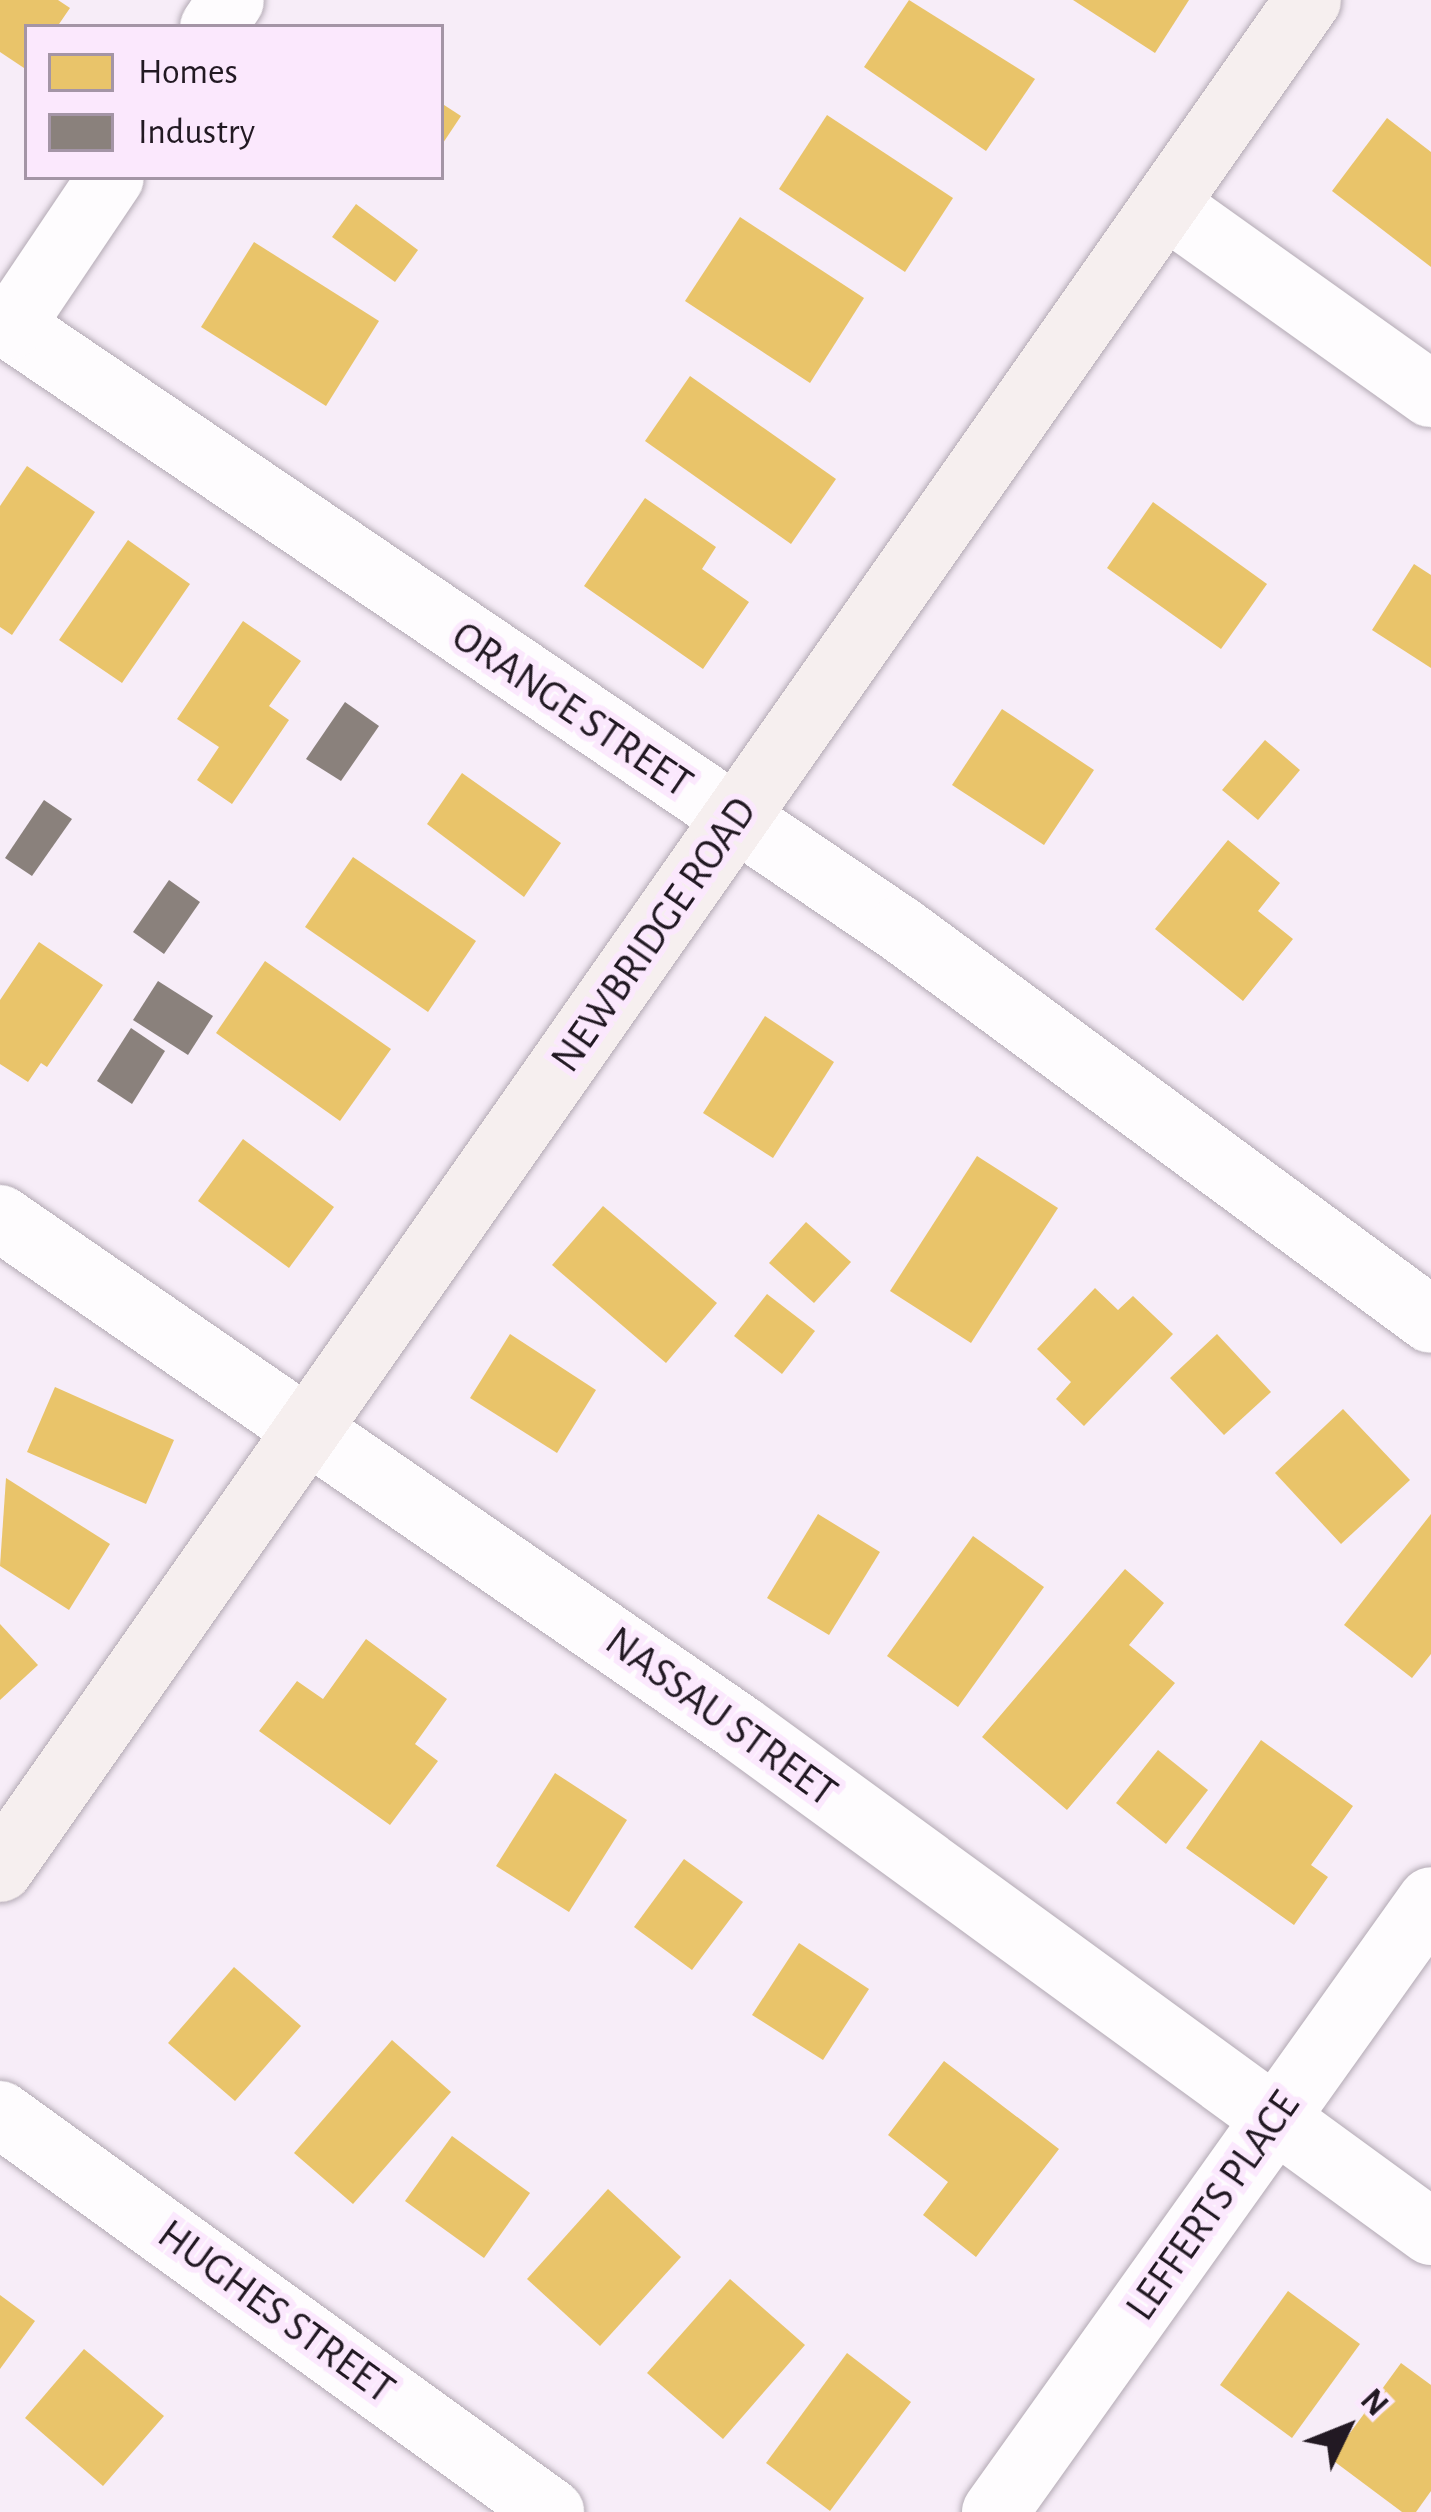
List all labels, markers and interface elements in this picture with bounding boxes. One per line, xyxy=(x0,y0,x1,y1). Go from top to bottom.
legend xyxy=(24,24,444,180)
text: Homes xyxy=(138,54,238,90)
text: Industry xyxy=(138,114,255,150)
street label: ORANGE STREET xyxy=(442,611,702,809)
street label: NEWBRIDGE ROAD xyxy=(541,788,767,1082)
street label: NASSAU STREET xyxy=(596,1616,846,1818)
street label: LEFFERTS PLACE xyxy=(1116,2082,1310,2330)
street label: HUGHES STREET xyxy=(148,2209,404,2415)
north arrow xyxy=(1287,2368,1407,2488)
text: N xyxy=(1354,2383,1394,2423)

